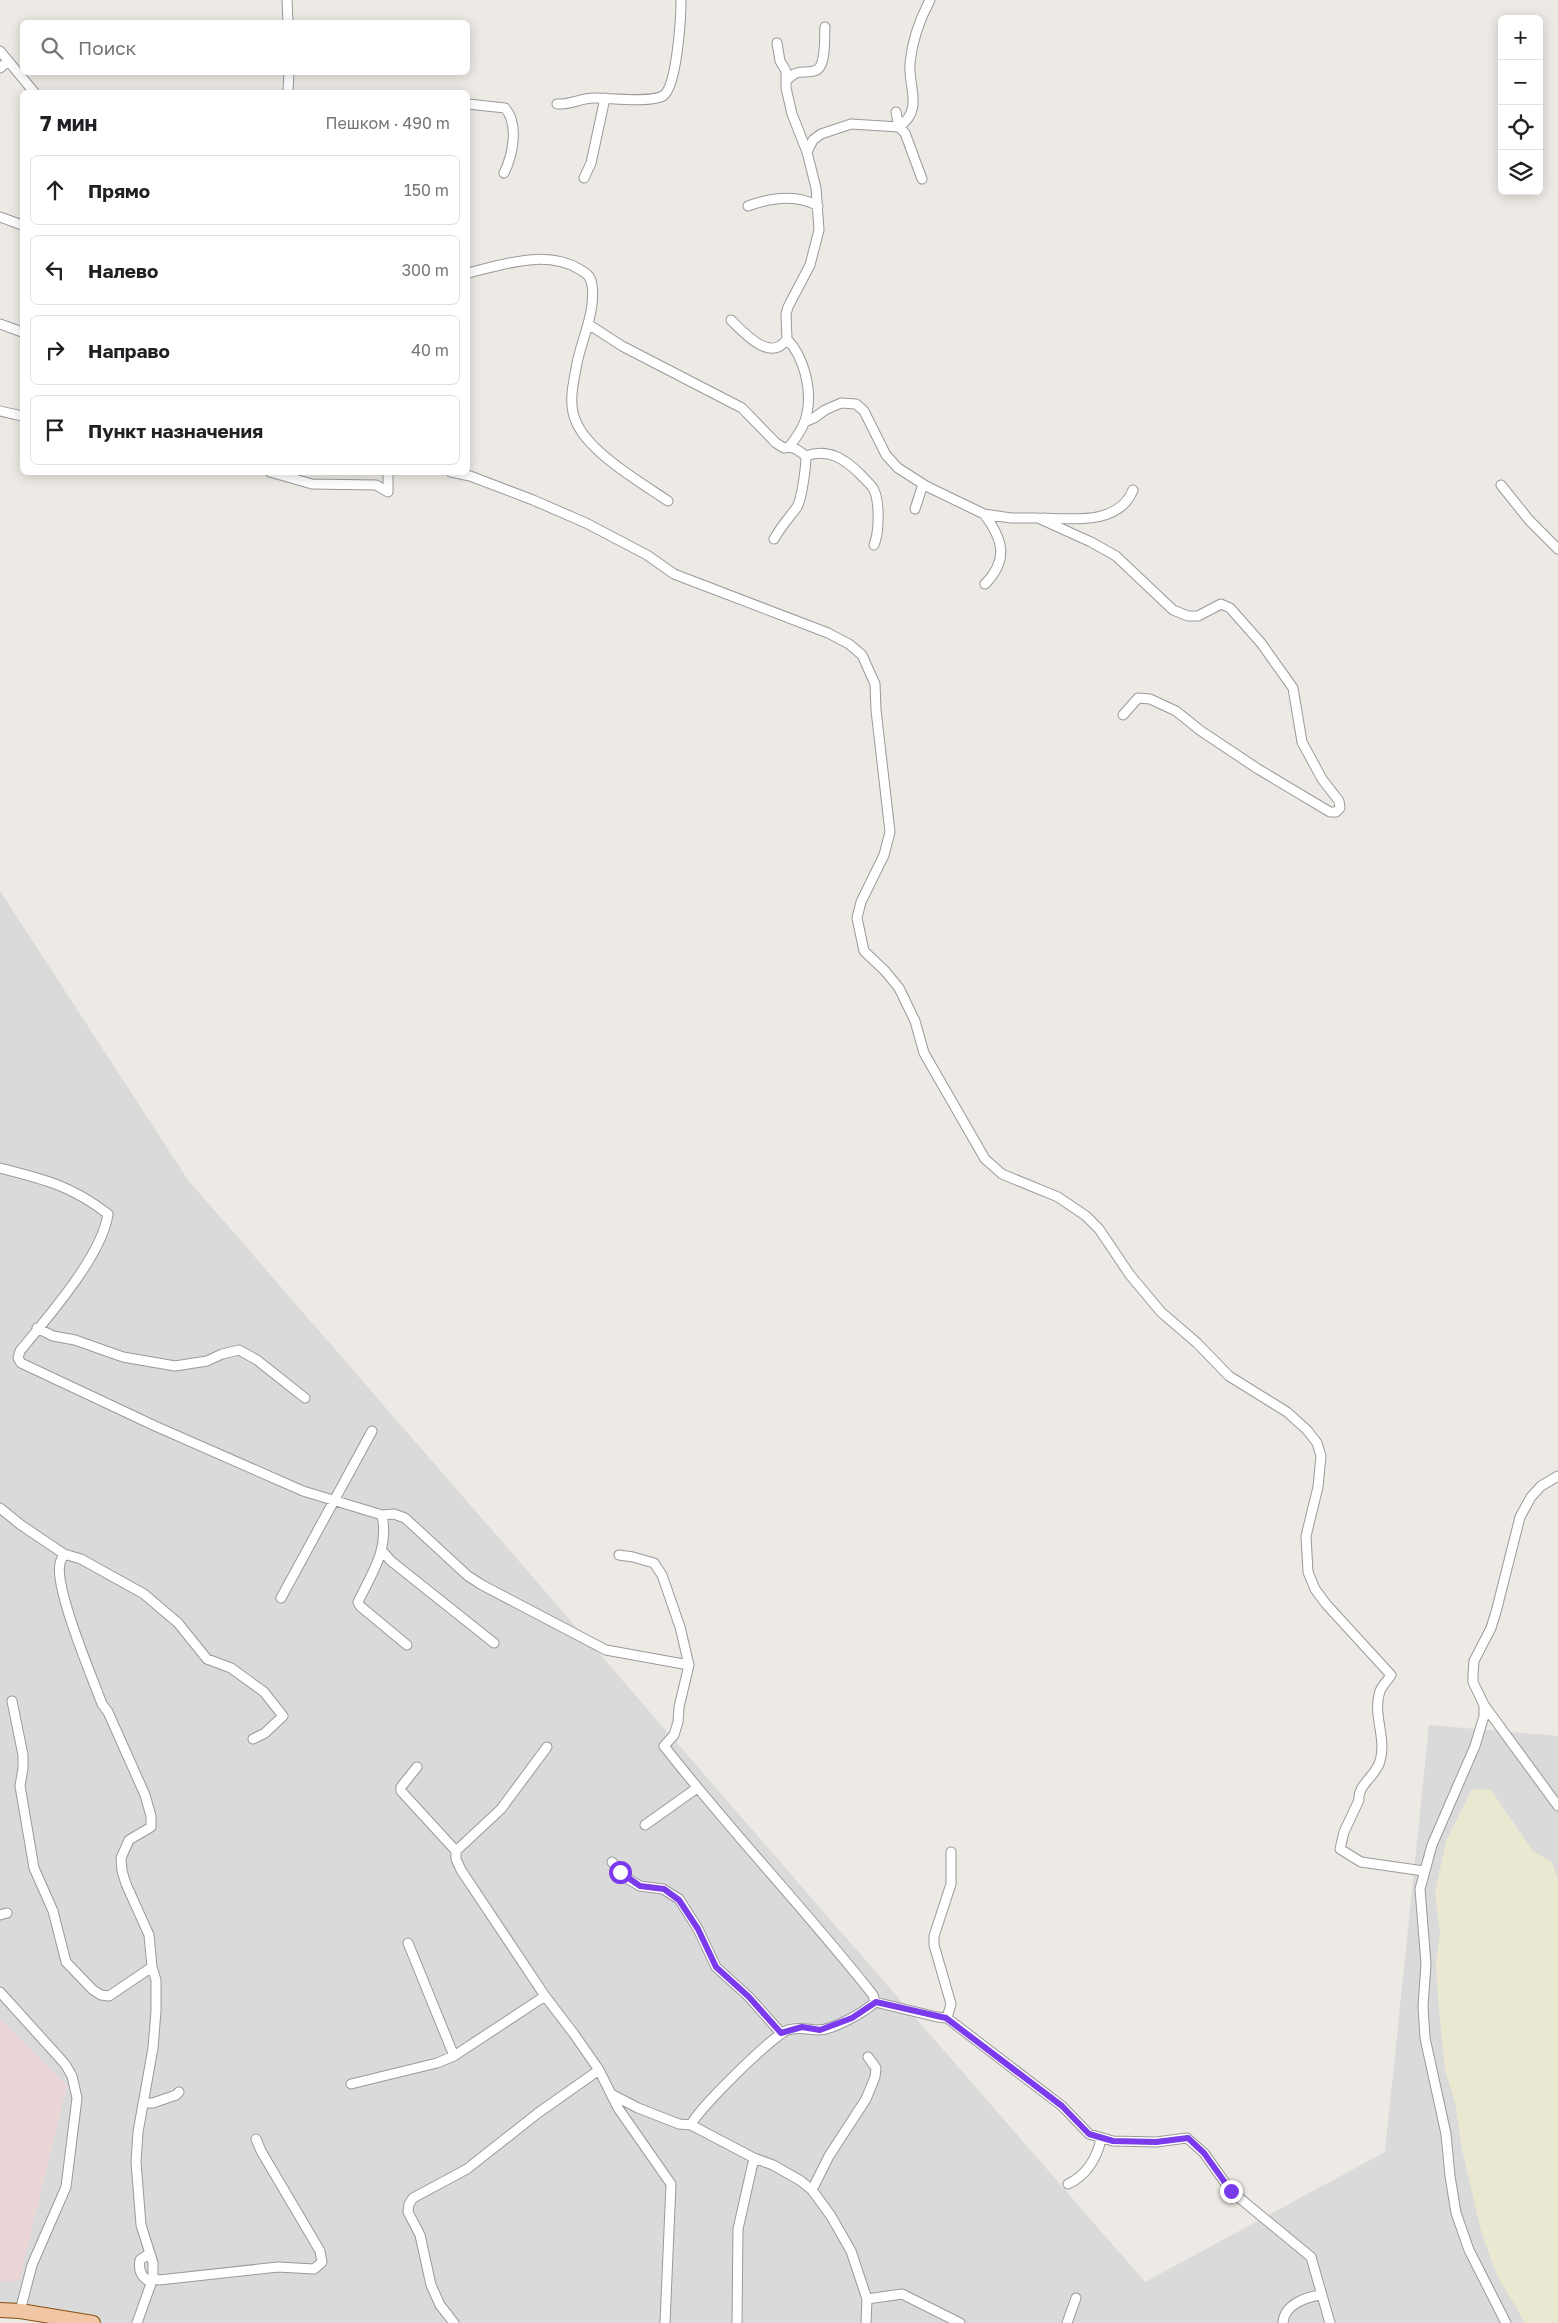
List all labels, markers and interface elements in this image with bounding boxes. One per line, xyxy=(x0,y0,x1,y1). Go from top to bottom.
map controls xyxy=(1498,15,1543,195)
button: + xyxy=(1498,15,1543,60)
search box xyxy=(20,20,470,75)
icon: search xyxy=(38,34,66,62)
text: Поиск xyxy=(78,36,137,59)
button: − xyxy=(1498,60,1543,105)
button: locate xyxy=(1498,105,1543,150)
text: 7 мин xyxy=(40,110,97,136)
text: Пешком · 490 m xyxy=(325,113,450,133)
button: layers xyxy=(1498,150,1543,195)
icon: ahead xyxy=(41,176,69,204)
text: Прямо xyxy=(88,179,150,202)
text: 150 m xyxy=(404,180,449,200)
icon: left xyxy=(41,256,69,284)
text: Налево xyxy=(88,259,158,282)
text: 300 m xyxy=(402,260,449,280)
icon: right xyxy=(41,336,69,364)
text: Направо xyxy=(88,339,170,362)
text: 40 m xyxy=(411,340,449,360)
icon: arrive xyxy=(41,416,69,444)
text: Пункт назначения xyxy=(88,419,263,442)
route start xyxy=(609,1861,632,1884)
route end xyxy=(1220,2180,1243,2203)

